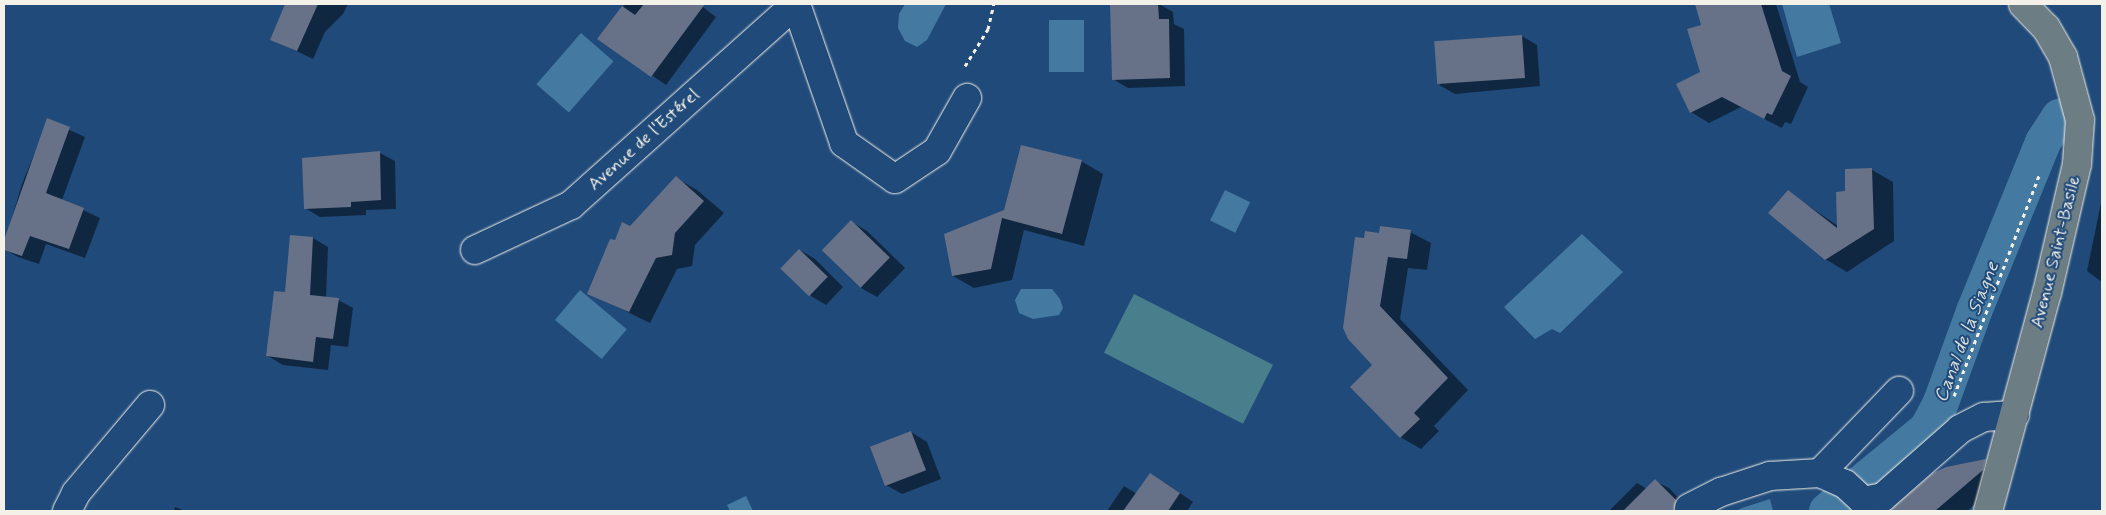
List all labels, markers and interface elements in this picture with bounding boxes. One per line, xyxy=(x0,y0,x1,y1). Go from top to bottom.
street label: Avenue de l'Estérel xyxy=(584,84,704,196)
street label: Avenue Saint-Basile xyxy=(2027,174,2085,330)
water label: Canal de la Siagne xyxy=(1929,257,2005,407)

